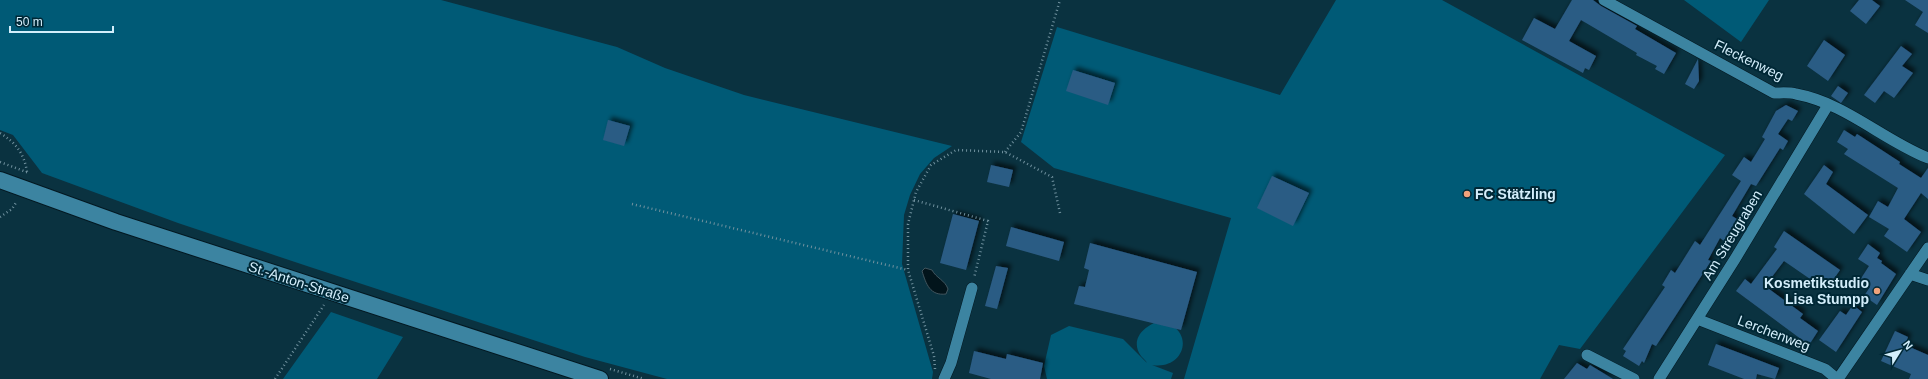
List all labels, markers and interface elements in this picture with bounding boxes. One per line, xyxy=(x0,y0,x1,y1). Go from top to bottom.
scale bar xyxy=(10,8,113,34)
text: 50 m xyxy=(16,15,43,29)
street label: Fleckenweg xyxy=(1712,36,1786,84)
place label: FC Stätzling xyxy=(1475,186,1556,202)
street label: Am Streugraben xyxy=(1699,187,1765,283)
marker: FC Stätzling xyxy=(1462,189,1472,199)
street label: St.-Anton-Straße xyxy=(247,258,352,306)
place label: Kosmetikstudio Lisa Stumpp xyxy=(1764,275,1869,307)
marker: Kosmetikstudio Lisa Stumpp xyxy=(1872,286,1882,296)
street label: Lerchenweg xyxy=(1736,312,1812,354)
north arrow xyxy=(1880,331,1920,371)
text: N xyxy=(1901,338,1915,352)

